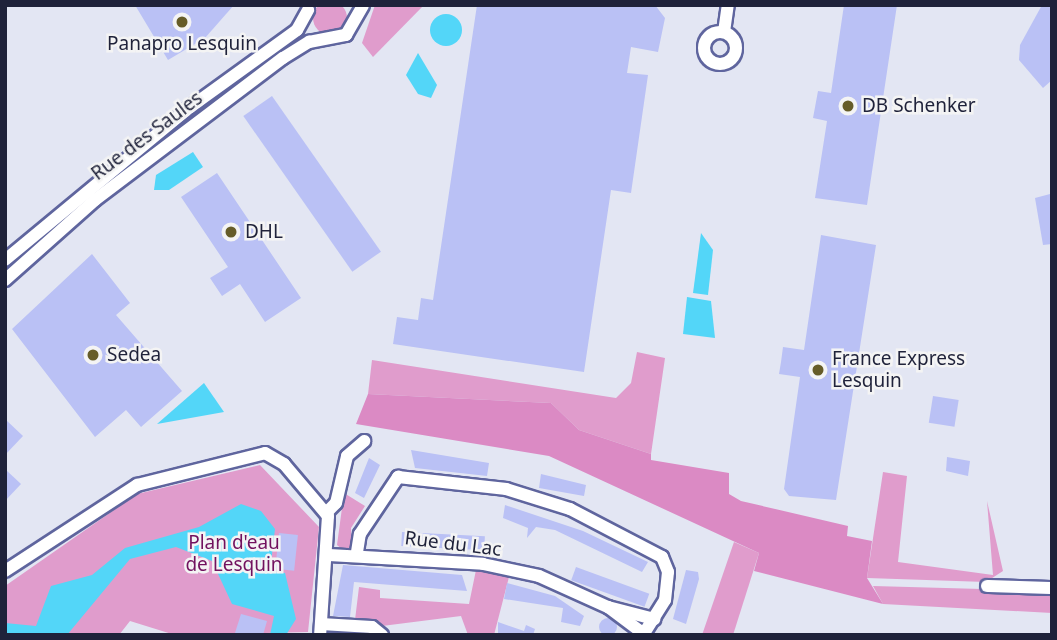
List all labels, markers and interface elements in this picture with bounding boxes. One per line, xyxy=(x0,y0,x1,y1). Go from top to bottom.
marker: Panapro Lesquin xyxy=(174,14,190,30)
place label: Panapro Lesquin xyxy=(107,33,257,55)
street label: Rue des Saules xyxy=(87,87,207,185)
place label: DB Schenker xyxy=(862,95,976,117)
marker: DB Schenker xyxy=(840,98,856,114)
place label: DHL xyxy=(245,221,283,243)
marker: DHL xyxy=(223,224,239,240)
place label: Sedea xyxy=(107,344,161,366)
marker: Sedea xyxy=(85,347,101,363)
place label: France Express Lesquin xyxy=(832,348,965,392)
marker: France Express Lesquin xyxy=(810,362,826,378)
street label: Rue du Lac xyxy=(403,527,503,561)
park label: Plan d'eau de Lesquin xyxy=(185,532,283,576)

